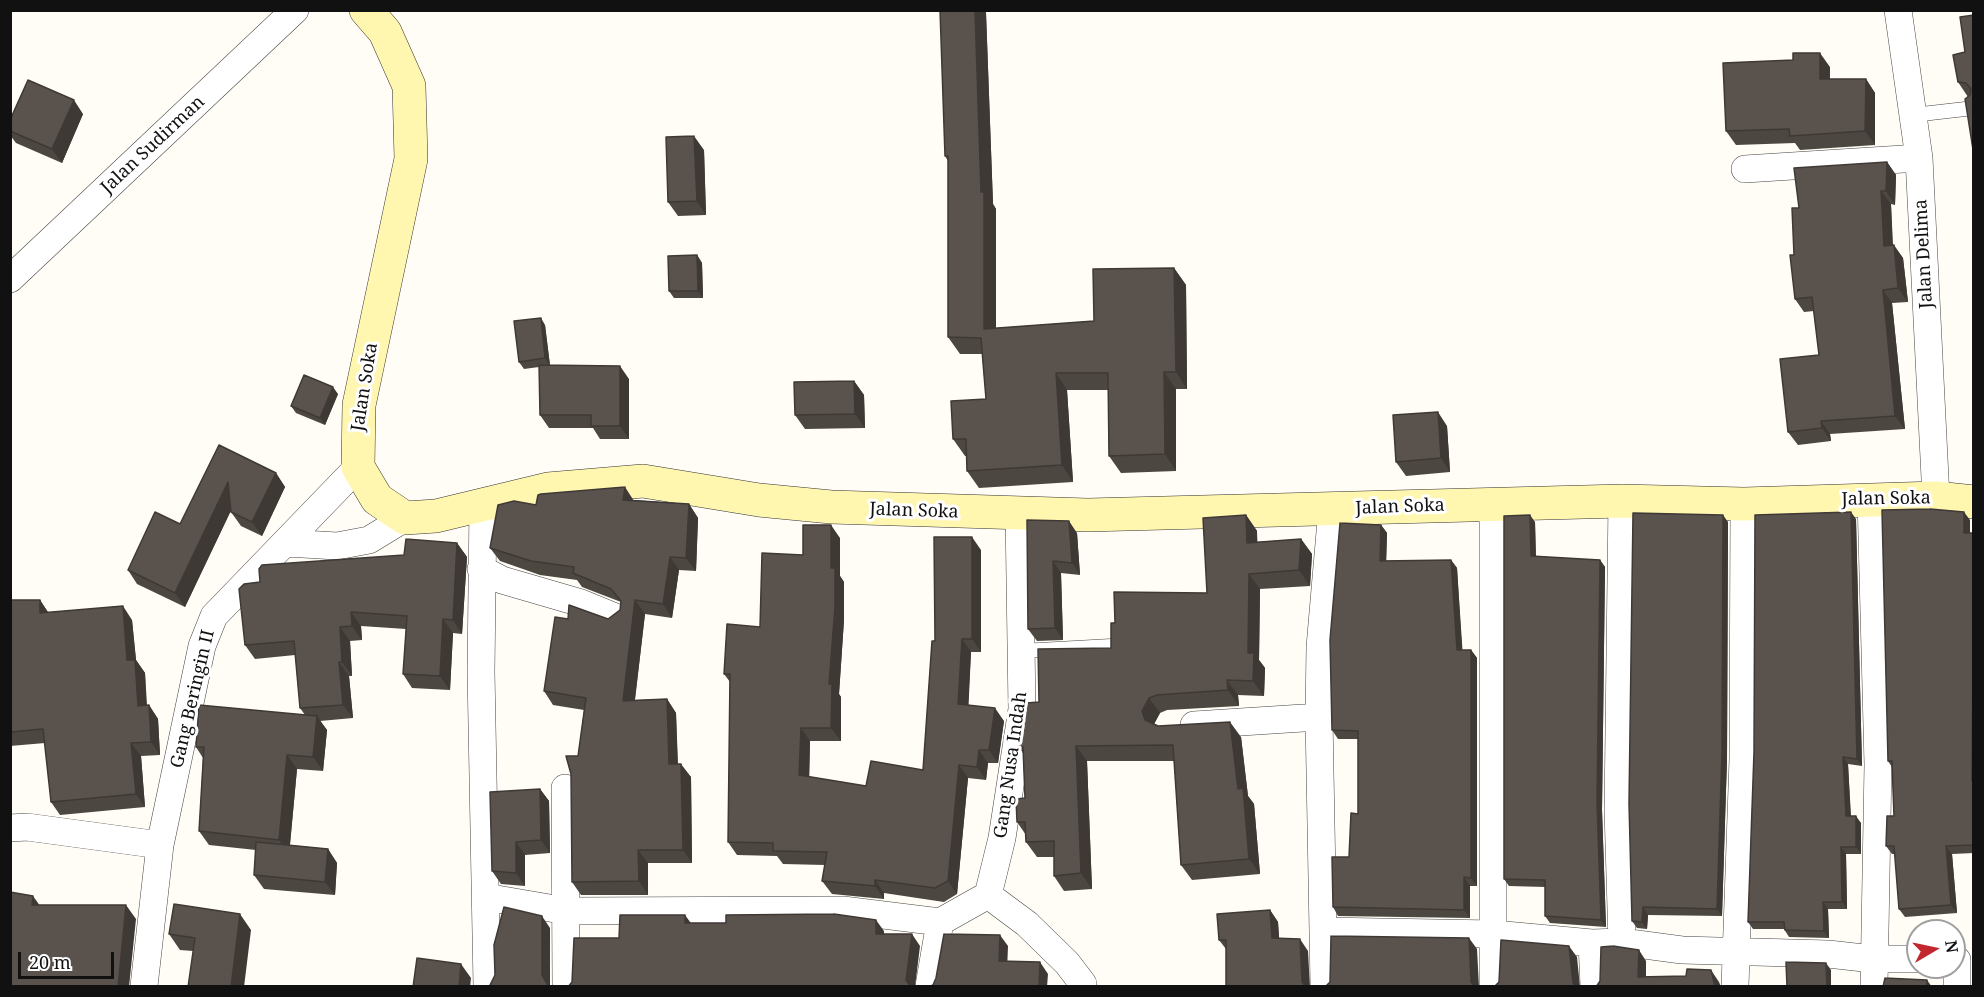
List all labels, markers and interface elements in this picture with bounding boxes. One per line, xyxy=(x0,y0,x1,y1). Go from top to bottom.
street label: Jalan Sudirman xyxy=(97,91,209,199)
street label: Jalan Delima xyxy=(1910,199,1938,309)
street label: Jalan Soka xyxy=(347,341,383,433)
street label: Jalan Soka xyxy=(1841,487,1931,511)
street label: Jalan Soka xyxy=(1355,495,1445,519)
street label: Jalan Soka xyxy=(869,499,959,523)
street label: Gang Beringin II xyxy=(167,628,219,770)
street label: Gang Nusa Indah xyxy=(990,690,1032,840)
north arrow xyxy=(1906,919,1966,979)
text: N xyxy=(1940,939,1964,954)
scale bar xyxy=(21,940,117,978)
text: 20 m xyxy=(29,950,71,974)

